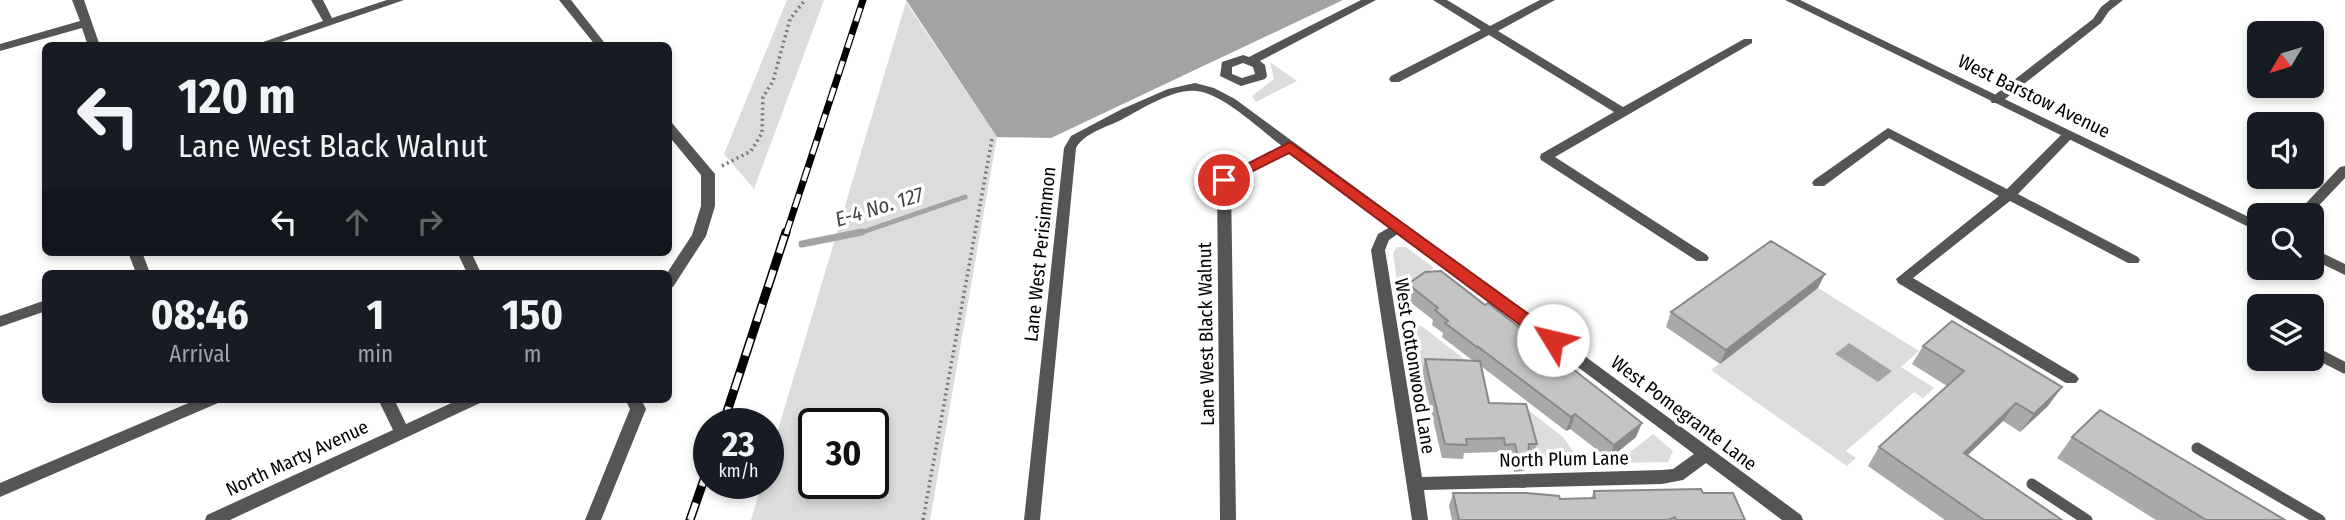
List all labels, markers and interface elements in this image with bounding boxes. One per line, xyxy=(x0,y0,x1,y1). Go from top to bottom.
north arrow xyxy=(2247,21,2324,98)
map controls xyxy=(2247,21,2324,371)
street label: West Barstow Avenue xyxy=(1954,49,2114,143)
text: 120 m xyxy=(178,67,296,126)
icon: left xyxy=(63,70,154,161)
button: sound xyxy=(2247,112,2324,189)
text: Lane West Black Walnut xyxy=(178,127,487,165)
pin xyxy=(1194,150,1254,210)
icon: arrive xyxy=(1205,161,1243,199)
street label: Lane West Perisimmon xyxy=(1019,165,1061,343)
water label: E-4 No. 127 xyxy=(832,181,928,233)
icon: left xyxy=(265,203,303,241)
icon: ahead xyxy=(338,203,376,241)
icon: right xyxy=(411,203,449,241)
button: search xyxy=(2247,203,2324,280)
street label: Lane West Black Walnut xyxy=(1193,241,1219,426)
street label: West Cottonwood Lane xyxy=(1390,276,1440,456)
text: 08:46 xyxy=(151,290,249,340)
text: 1 xyxy=(366,290,384,340)
text: 150 xyxy=(502,290,563,340)
button: layers xyxy=(2247,294,2324,371)
position arrow xyxy=(1516,303,1590,377)
text: Arrival xyxy=(169,340,230,368)
text: min xyxy=(358,340,393,368)
text: m xyxy=(524,340,541,368)
street label: West Pomegrante Lane xyxy=(1607,351,1761,475)
speed limit sign: 30 xyxy=(798,408,889,499)
street label: North Marty Avenue xyxy=(222,415,372,501)
text: 23 xyxy=(722,423,755,465)
street label: North Plum Lane xyxy=(1499,446,1629,472)
text: km/h xyxy=(718,460,759,482)

